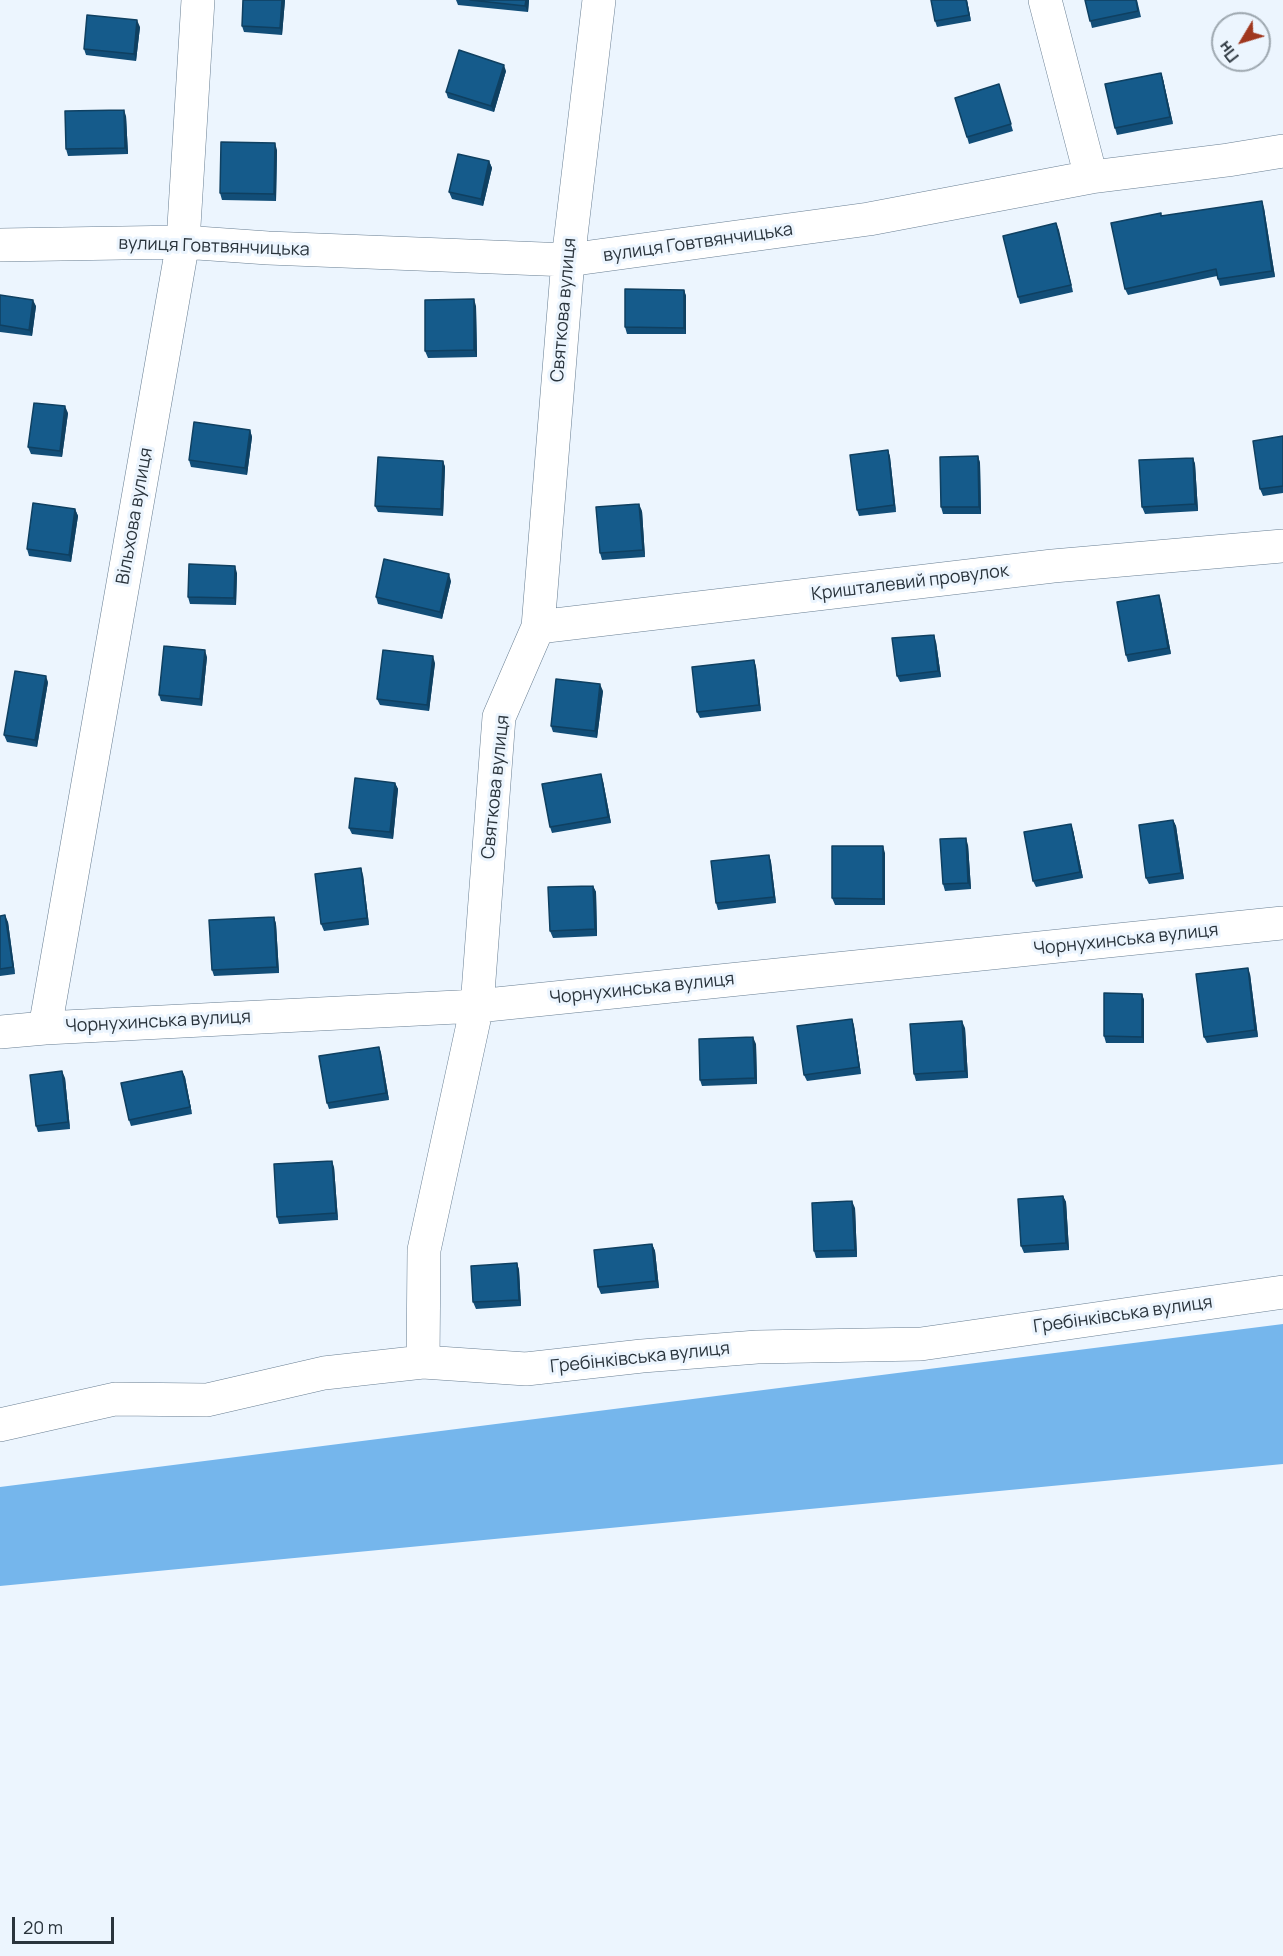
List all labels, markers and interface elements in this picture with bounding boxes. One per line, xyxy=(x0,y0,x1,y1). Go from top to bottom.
north arrow xyxy=(1211,12,1271,72)
text: Пн xyxy=(1213,37,1244,67)
street label: вулиця Говтвянчицька xyxy=(602,219,794,267)
street label: вулиця Говтвянчицька xyxy=(118,233,310,261)
street label: Святкова вулиця xyxy=(547,237,581,383)
street label: Вільхова вулиця xyxy=(112,446,158,586)
street label: Кришталевий провулок xyxy=(810,560,1010,606)
street label: Святкова вулиця xyxy=(478,714,514,860)
street label: Чорнухинська вулиця xyxy=(1032,920,1220,960)
street label: Чорнухинська вулиця xyxy=(548,969,736,1009)
street label: Чорнухинська вулиця xyxy=(65,1006,251,1038)
street label: Гребінківська вулиця xyxy=(1032,1292,1214,1338)
street label: Гребінківська вулиця xyxy=(549,1338,731,1378)
scale bar xyxy=(15,1905,117,1943)
text: 20 m xyxy=(23,1915,63,1939)

